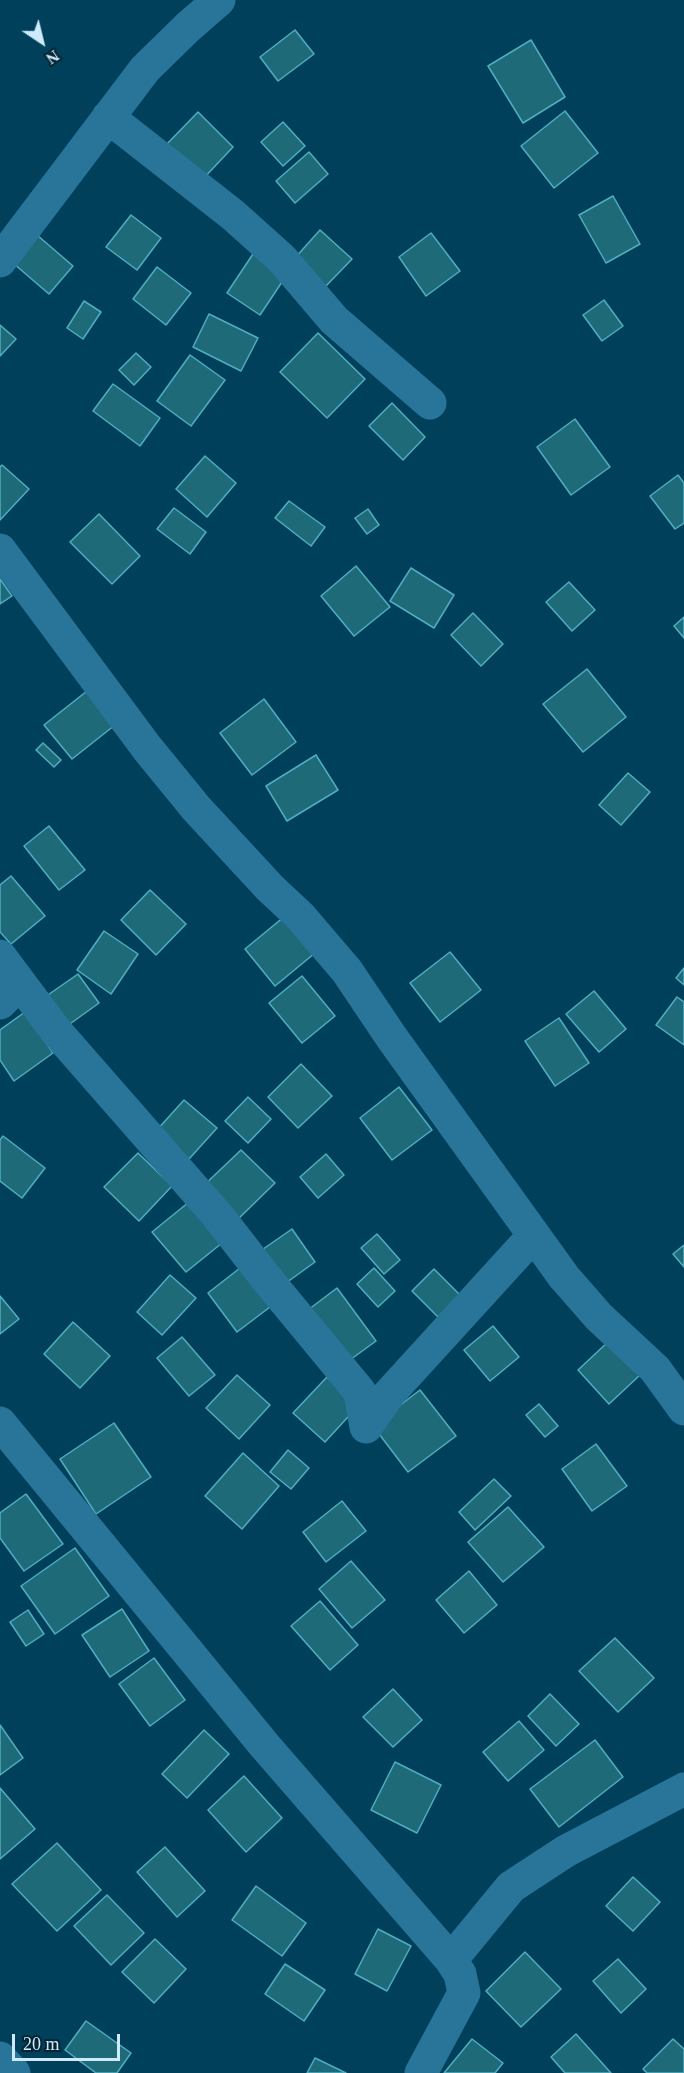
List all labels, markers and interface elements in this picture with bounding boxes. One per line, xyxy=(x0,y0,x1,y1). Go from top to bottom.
north arrow xyxy=(12,12,72,72)
text: N xyxy=(43,47,62,67)
scale bar xyxy=(15,2022,123,2060)
text: 20 m xyxy=(23,2034,60,2054)

